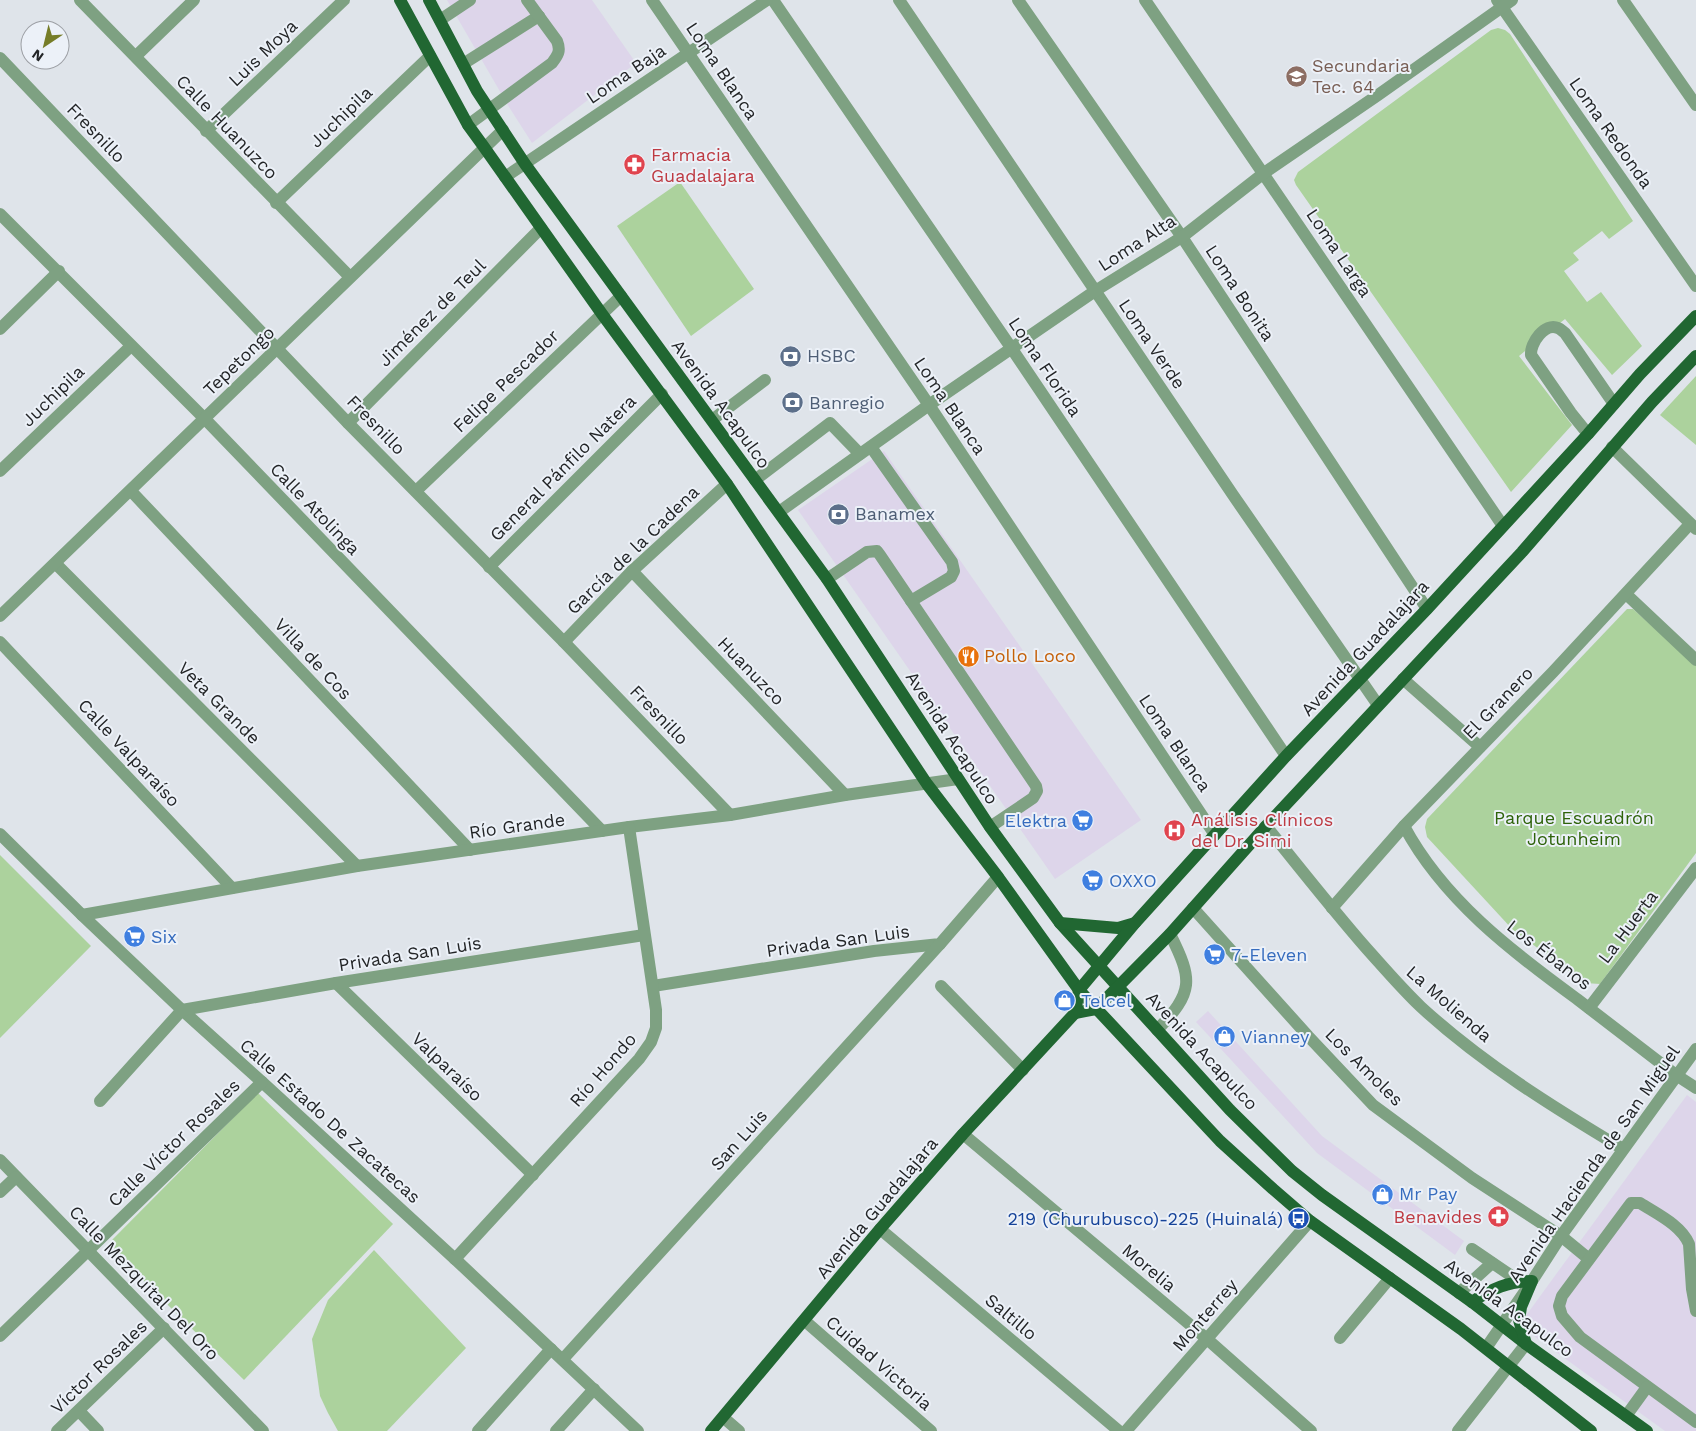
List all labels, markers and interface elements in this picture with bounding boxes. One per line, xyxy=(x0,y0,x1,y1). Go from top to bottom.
street label: Luis Moya xyxy=(224,15,301,90)
street label: Loma Blanca xyxy=(682,18,763,124)
north arrow xyxy=(20,20,70,70)
street label: Loma Baja xyxy=(582,39,669,108)
text: N xyxy=(29,46,46,65)
place label: Secundaria Tec. 64 xyxy=(1312,55,1410,97)
school or university icon: Secundaria Tec. 64 xyxy=(1284,64,1308,88)
street label: Calle Huanuzco xyxy=(172,70,283,183)
street label: Loma Redonda xyxy=(1565,73,1658,192)
street label: Juchipila xyxy=(305,82,376,152)
street label: Fresnillo xyxy=(63,98,130,167)
place label: Farmacia Guadalajara xyxy=(651,144,755,186)
pharmacy icon: Farmacia Guadalajara xyxy=(623,153,647,177)
street label: Loma Larga xyxy=(1302,205,1377,301)
street label: Loma Alta xyxy=(1094,210,1180,275)
street label: Loma Bonita xyxy=(1202,241,1279,345)
street label: Jiménez de Teul xyxy=(374,254,490,371)
street label: Loma Verde xyxy=(1115,295,1190,393)
street label: Loma Florida xyxy=(1004,313,1086,420)
street label: Tepetongo xyxy=(199,322,279,400)
street label: Felipe Pescador xyxy=(448,325,563,436)
street label: Avenida Acapulco xyxy=(668,335,775,472)
bank icon: HSBC xyxy=(779,344,803,368)
place label: HSBC xyxy=(807,345,856,366)
street label: Loma Blanca xyxy=(910,353,991,459)
street label: Juchipila xyxy=(17,361,88,431)
street label: Fresnillo xyxy=(343,390,410,459)
street label: General Pánfilo Natera xyxy=(485,390,640,545)
bank icon: Banregio xyxy=(781,391,805,415)
place label: Banregio xyxy=(809,392,885,413)
street label: Calle Atolinga xyxy=(266,458,365,559)
street label: García de la Cadena xyxy=(562,481,703,618)
bank icon: Banamex xyxy=(827,502,851,526)
place label: Banamex xyxy=(855,503,935,524)
street label: Avenida Guadalajara xyxy=(1296,575,1433,720)
street label: Villa de Cos xyxy=(270,614,356,704)
street label: Huanuzco xyxy=(714,632,789,709)
restaurant icon: Pollo Loco xyxy=(956,644,980,668)
place label: Pollo Loco xyxy=(984,645,1076,666)
street label: Veta Grande xyxy=(174,657,265,748)
street label: El Granero xyxy=(1458,662,1537,743)
street label: Avenida Acapulco xyxy=(902,667,1003,808)
street label: Fresnillo xyxy=(626,680,693,749)
street label: Loma Blanca xyxy=(1135,690,1216,796)
street label: Calle Valparaíso xyxy=(74,694,185,811)
park label: Parque Escuadrón Jotunheim xyxy=(1494,807,1654,849)
street label: Río Grande xyxy=(468,808,566,843)
supermarket icon: Elektra xyxy=(1071,809,1095,833)
place label: Análisis Clínicos del Dr. Simi xyxy=(1191,809,1333,851)
place label: Elektra xyxy=(1005,810,1067,831)
hospital icon: Análisis Clínicos del Dr. Simi xyxy=(1163,818,1187,842)
supermarket icon: OXXO xyxy=(1081,869,1105,893)
place label: OXXO xyxy=(1109,870,1157,891)
street label: La Huerta xyxy=(1593,886,1662,967)
street label: Los Ébanos xyxy=(1503,915,1596,994)
street label: Privada San Luis xyxy=(765,920,911,961)
supermarket icon: Six xyxy=(123,925,147,949)
place label: Six xyxy=(151,926,177,947)
street label: Privada San Luis xyxy=(337,932,483,975)
supermarket icon: 7-Eleven xyxy=(1203,943,1227,967)
place label: 7-Eleven xyxy=(1231,944,1307,965)
street label: La Molienda xyxy=(1402,961,1496,1046)
street label: Avenida Acapulco xyxy=(1142,987,1263,1114)
shop icon: Telcel xyxy=(1053,989,1077,1013)
place label: Telcel xyxy=(1081,990,1132,1011)
street label: Los Amoles xyxy=(1321,1023,1408,1110)
shop icon: Vianney xyxy=(1213,1025,1237,1049)
place label: Vianney xyxy=(1241,1026,1310,1047)
street label: Valparaíso xyxy=(408,1028,487,1105)
street label: Río Hondo xyxy=(565,1029,640,1111)
street label: Calle Estado De Zacatecas xyxy=(236,1034,425,1207)
street label: Avenida Hacienda de San Miguel xyxy=(1503,1041,1684,1286)
street label: Calle Víctor Rosales xyxy=(103,1074,244,1211)
street label: San Luis xyxy=(706,1105,771,1174)
street label: Avenida Guadalajara xyxy=(811,1133,942,1283)
shop icon: Mr Pay xyxy=(1371,1182,1395,1206)
place label: Mr Pay xyxy=(1399,1183,1458,1204)
street label: Calle Mezquital Del Oro xyxy=(65,1201,224,1364)
pharmacy icon: Benavides xyxy=(1486,1205,1510,1229)
place label: Benavides xyxy=(1394,1206,1482,1227)
bus stop icon: 219 (Churubusco)-225 (Huinalá) xyxy=(1287,1207,1311,1231)
place label: 219 (Churubusco)-225 (Huinalá) xyxy=(1008,1208,1283,1229)
street label: Morelia xyxy=(1118,1239,1181,1296)
street label: Avenida Acapulco xyxy=(1441,1254,1578,1361)
street label: Monterrey xyxy=(1168,1274,1242,1355)
street label: Saltillo xyxy=(981,1289,1041,1344)
street label: Cuidad Victoria xyxy=(822,1311,937,1414)
street label: Víctor Rosales xyxy=(46,1316,151,1418)

